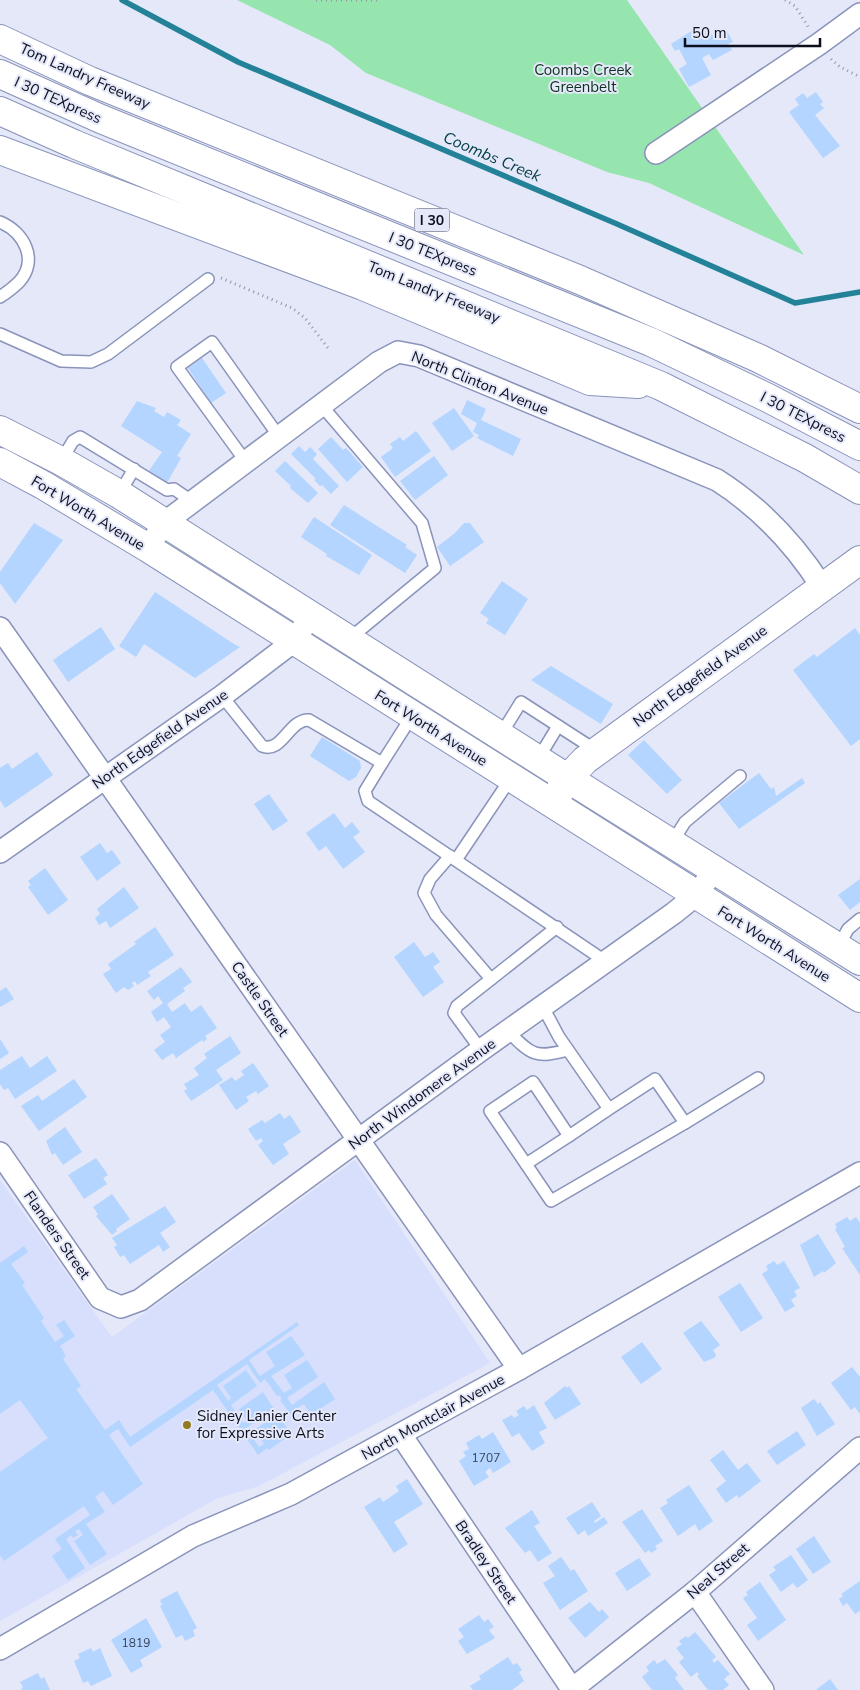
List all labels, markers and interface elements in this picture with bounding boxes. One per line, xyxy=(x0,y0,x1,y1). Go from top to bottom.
scale bar xyxy=(685,15,820,47)
text: 50 m xyxy=(692,23,727,43)
street label: Tom Landry Freeway xyxy=(17,38,154,114)
park label: Coombs Creek Greenbelt xyxy=(534,60,632,97)
street label: I 30 TEXpress xyxy=(11,72,105,128)
water label: Coombs Creek xyxy=(440,127,545,188)
road number: I 30 xyxy=(414,208,450,232)
street label: I 30 TEXpress xyxy=(386,227,480,281)
street label: Tom Landry Freeway xyxy=(365,256,503,328)
street label: North Clinton Avenue xyxy=(408,346,552,420)
street label: I 30 TEXpress xyxy=(757,387,849,447)
street label: Fort Worth Avenue xyxy=(27,471,149,555)
street label: North Edgefield Avenue xyxy=(629,620,771,732)
street label: North Edgefield Avenue xyxy=(88,685,232,793)
street label: Fort Worth Avenue xyxy=(371,685,491,771)
street label: Fort Worth Avenue xyxy=(714,901,834,987)
street label: Castle Street xyxy=(227,957,294,1041)
street label: North Windomere Avenue xyxy=(344,1034,500,1154)
street label: Flanders Street xyxy=(19,1187,95,1284)
street label: North Montclair Avenue xyxy=(358,1369,508,1465)
place label: Sidney Lanier Center for Expressive Arts xyxy=(197,1406,337,1443)
marker: Sidney Lanier Center for Expressive Arts xyxy=(181,1419,193,1431)
house number: 1707 xyxy=(472,1450,500,1466)
street label: Bradley Street xyxy=(451,1516,522,1608)
street label: Neal Street xyxy=(683,1538,754,1604)
house number: 1819 xyxy=(122,1635,150,1651)

